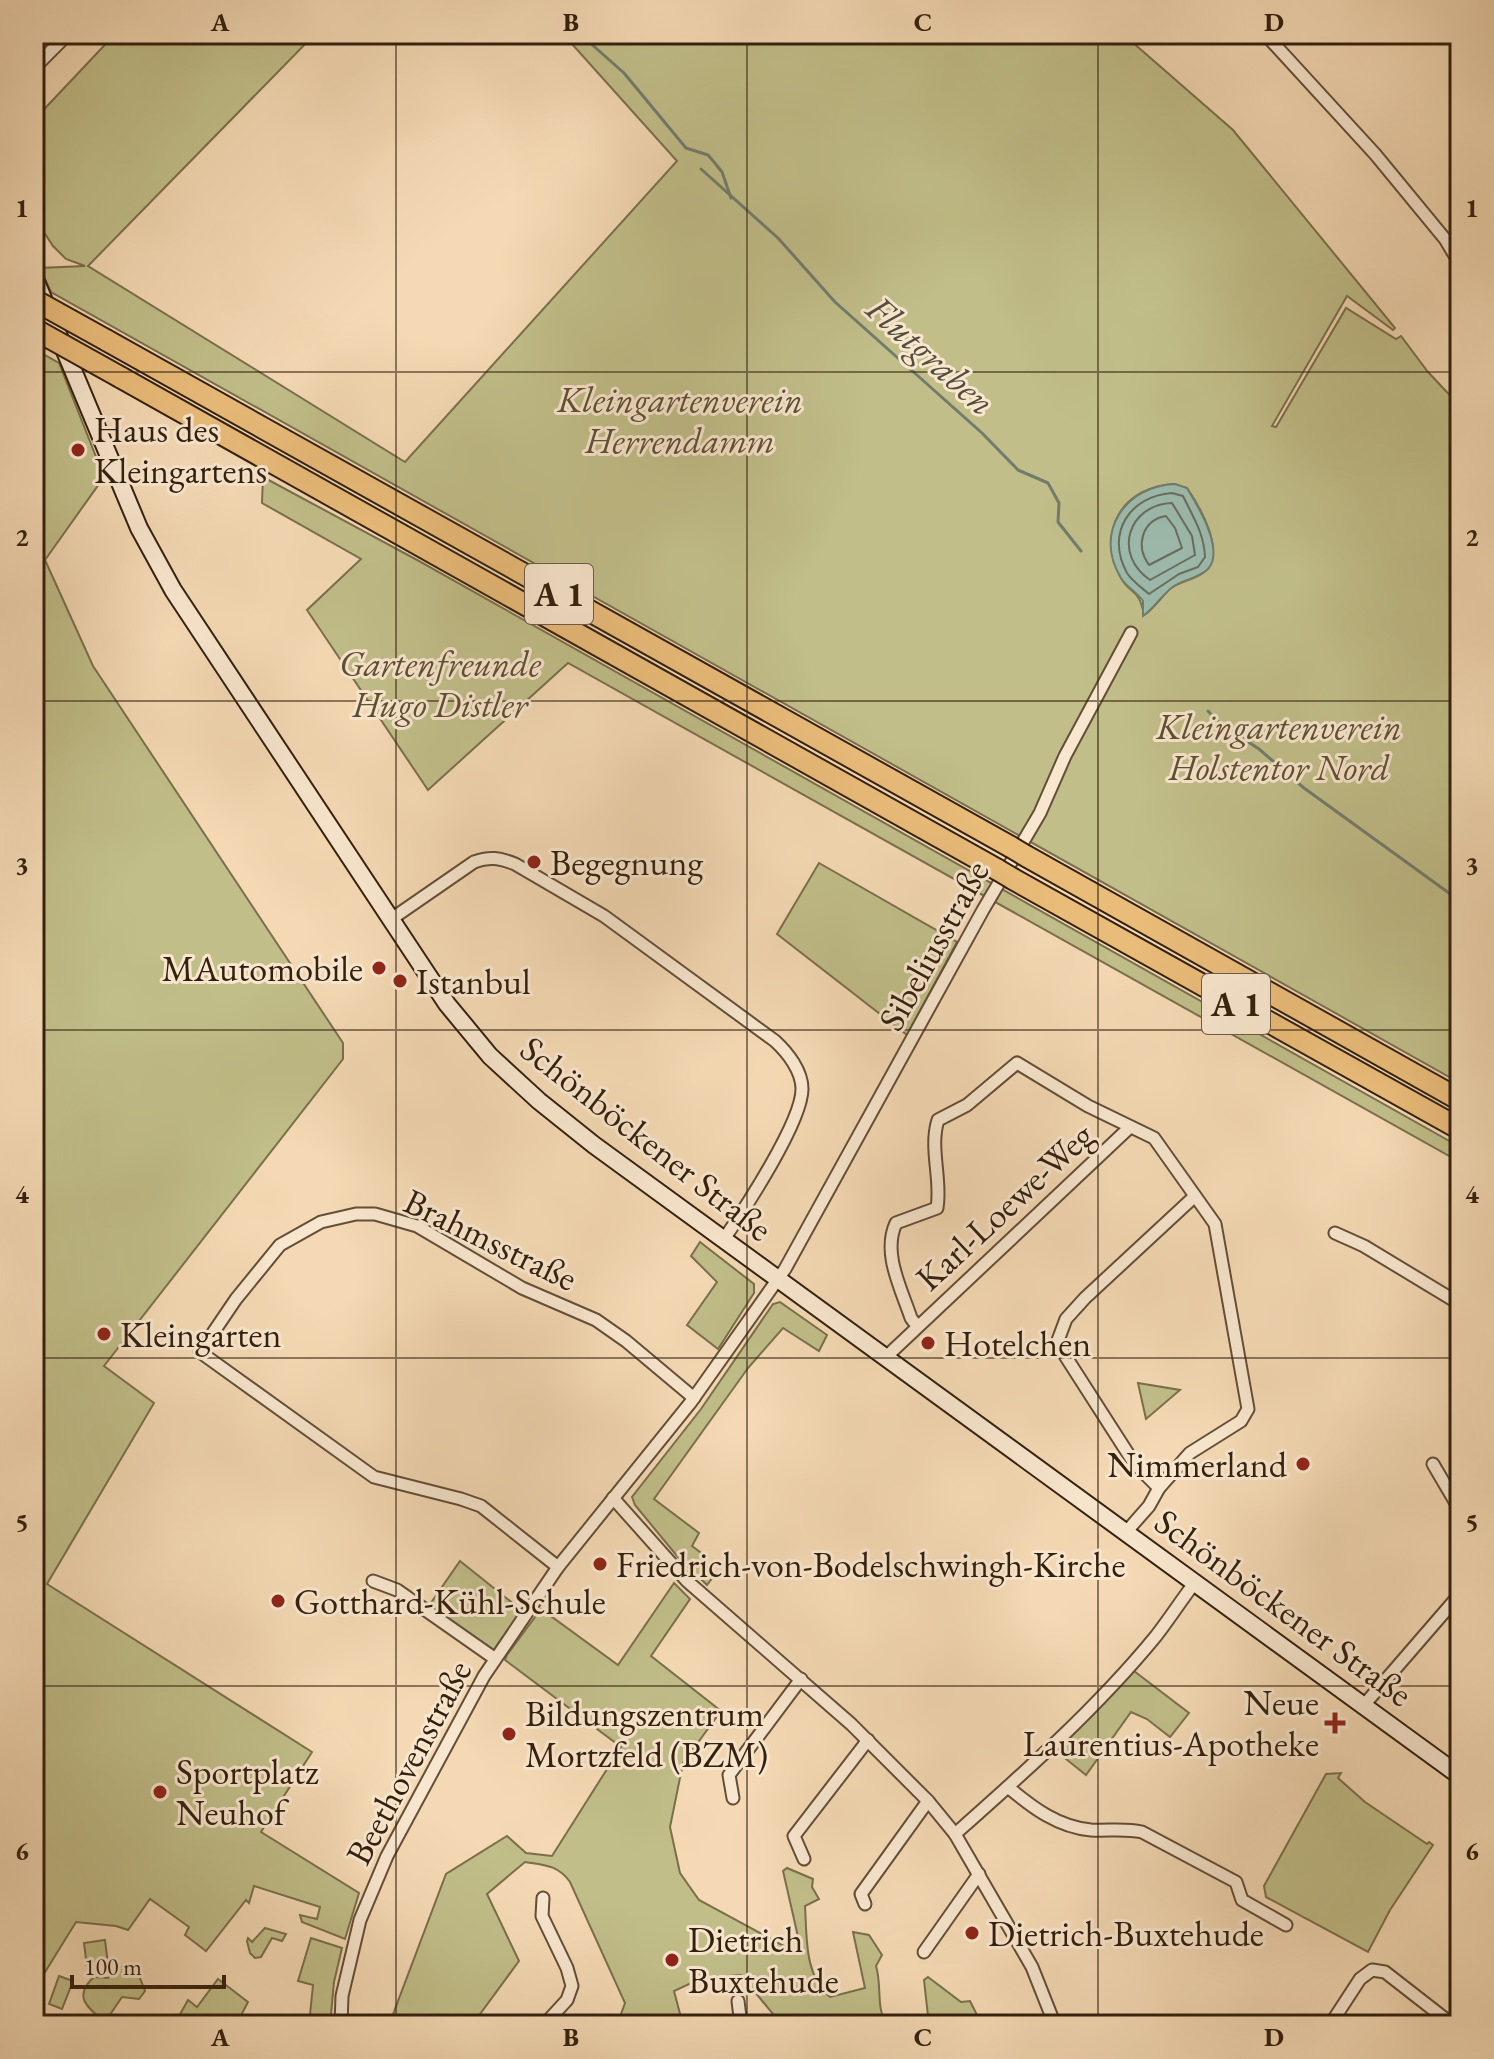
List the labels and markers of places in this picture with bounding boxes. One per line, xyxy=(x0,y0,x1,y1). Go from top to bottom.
place label: Haus des Kleingartens xyxy=(94,406,267,494)
marker: Haus des Kleingartens xyxy=(69,441,87,459)
place label: Begegnung xyxy=(550,839,704,886)
marker: Begegnung xyxy=(525,853,543,871)
place label: MAutomobile xyxy=(162,945,363,992)
place label: Istanbul xyxy=(416,958,531,1005)
marker: MAutomobile xyxy=(370,959,388,977)
marker: Istanbul xyxy=(391,972,409,990)
place label: Kleingarten xyxy=(120,1311,281,1358)
place label: Hotelchen xyxy=(944,1320,1091,1367)
marker: Kleingarten xyxy=(95,1325,113,1343)
marker: Hotelchen xyxy=(919,1334,937,1352)
place label: Nimmerland xyxy=(1107,1441,1288,1488)
marker: Nimmerland xyxy=(1294,1455,1312,1473)
place label: Friedrich-von-Bodelschwingh-Kirche xyxy=(616,1541,1126,1588)
marker: Friedrich-von-Bodelschwingh-Kirche xyxy=(591,1555,609,1573)
place label: Gotthard-Kühl-Schule xyxy=(294,1578,606,1625)
marker: Gotthard-Kühl-Schule xyxy=(269,1592,287,1610)
place label: Neue Laurentius-Apotheke xyxy=(1023,1679,1319,1767)
place label: Bildungszentrum Mortzfeld (BZM) xyxy=(525,1690,768,1778)
marker: Neue Laurentius-Apotheke xyxy=(1326,1714,1344,1732)
marker: Bildungszentrum Mortzfeld (BZM) xyxy=(500,1725,518,1743)
place label: Sportplatz Neuhof xyxy=(176,1748,319,1836)
marker: Sportplatz Neuhof xyxy=(151,1783,169,1801)
place label: Dietrich-Buxtehude xyxy=(988,1910,1264,1957)
place label: Dietrich Buxtehude xyxy=(688,1916,839,2004)
marker: Dietrich-Buxtehude xyxy=(963,1924,981,1942)
marker: Dietrich Buxtehude xyxy=(663,1951,681,1969)

